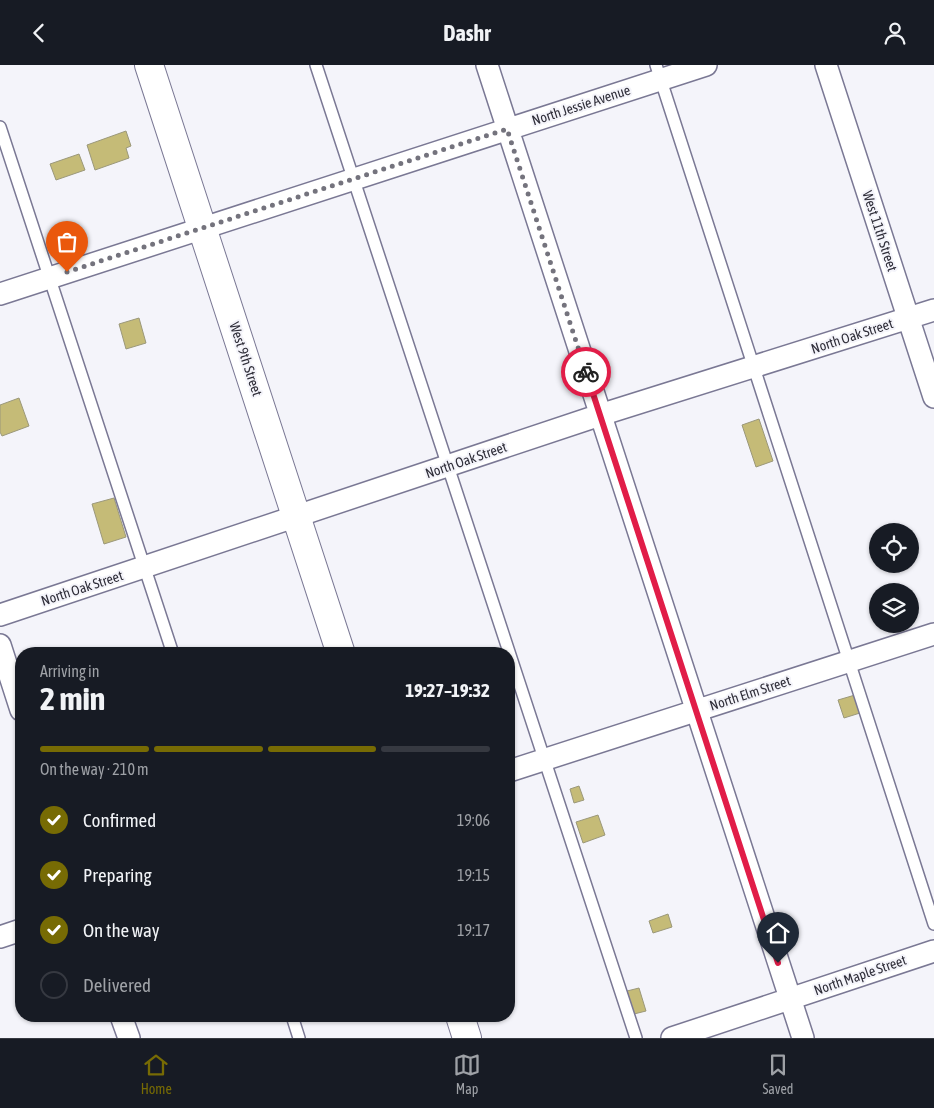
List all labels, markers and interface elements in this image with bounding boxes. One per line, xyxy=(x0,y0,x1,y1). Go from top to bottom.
icon: back xyxy=(25,19,53,47)
icon: person xyxy=(881,19,909,47)
text: Dashr xyxy=(443,20,491,46)
street label: North Jessie Avenue xyxy=(530,82,632,128)
street label: West 11th Street xyxy=(859,189,901,273)
pin xyxy=(46,221,88,272)
icon: bag xyxy=(53,228,81,256)
street label: North Oak Street xyxy=(809,315,895,357)
street label: West 9th Street xyxy=(226,320,266,398)
courier xyxy=(561,347,611,397)
icon: bike xyxy=(572,358,600,386)
street label: North Oak Street xyxy=(423,439,509,481)
map controls xyxy=(869,523,919,633)
button: locate xyxy=(869,523,919,573)
street label: North Oak Street xyxy=(39,567,125,609)
button: layers xyxy=(869,583,919,633)
text: Arriving in xyxy=(40,662,100,680)
street label: North Elm Street xyxy=(708,672,792,714)
text: 19:27–19:32 xyxy=(405,679,490,701)
text: 2 min xyxy=(40,680,105,717)
text: On the way · 210 m xyxy=(40,760,149,778)
icon: check xyxy=(40,806,68,834)
text: Confirmed xyxy=(83,809,156,831)
text: 19:06 xyxy=(457,811,490,829)
icon: check xyxy=(40,861,68,889)
text: Preparing xyxy=(83,864,152,886)
text: 19:15 xyxy=(457,866,490,884)
pin xyxy=(757,912,799,963)
icon: check xyxy=(40,916,68,944)
text: On the way xyxy=(83,919,160,941)
icon: home xyxy=(764,919,792,947)
text: 19:17 xyxy=(457,921,490,939)
street label: North Maple Street xyxy=(812,952,908,998)
text: Delivered xyxy=(83,974,151,996)
tab: Home xyxy=(141,1051,172,1097)
tab: Map xyxy=(453,1051,481,1097)
tab: Saved xyxy=(762,1051,793,1097)

